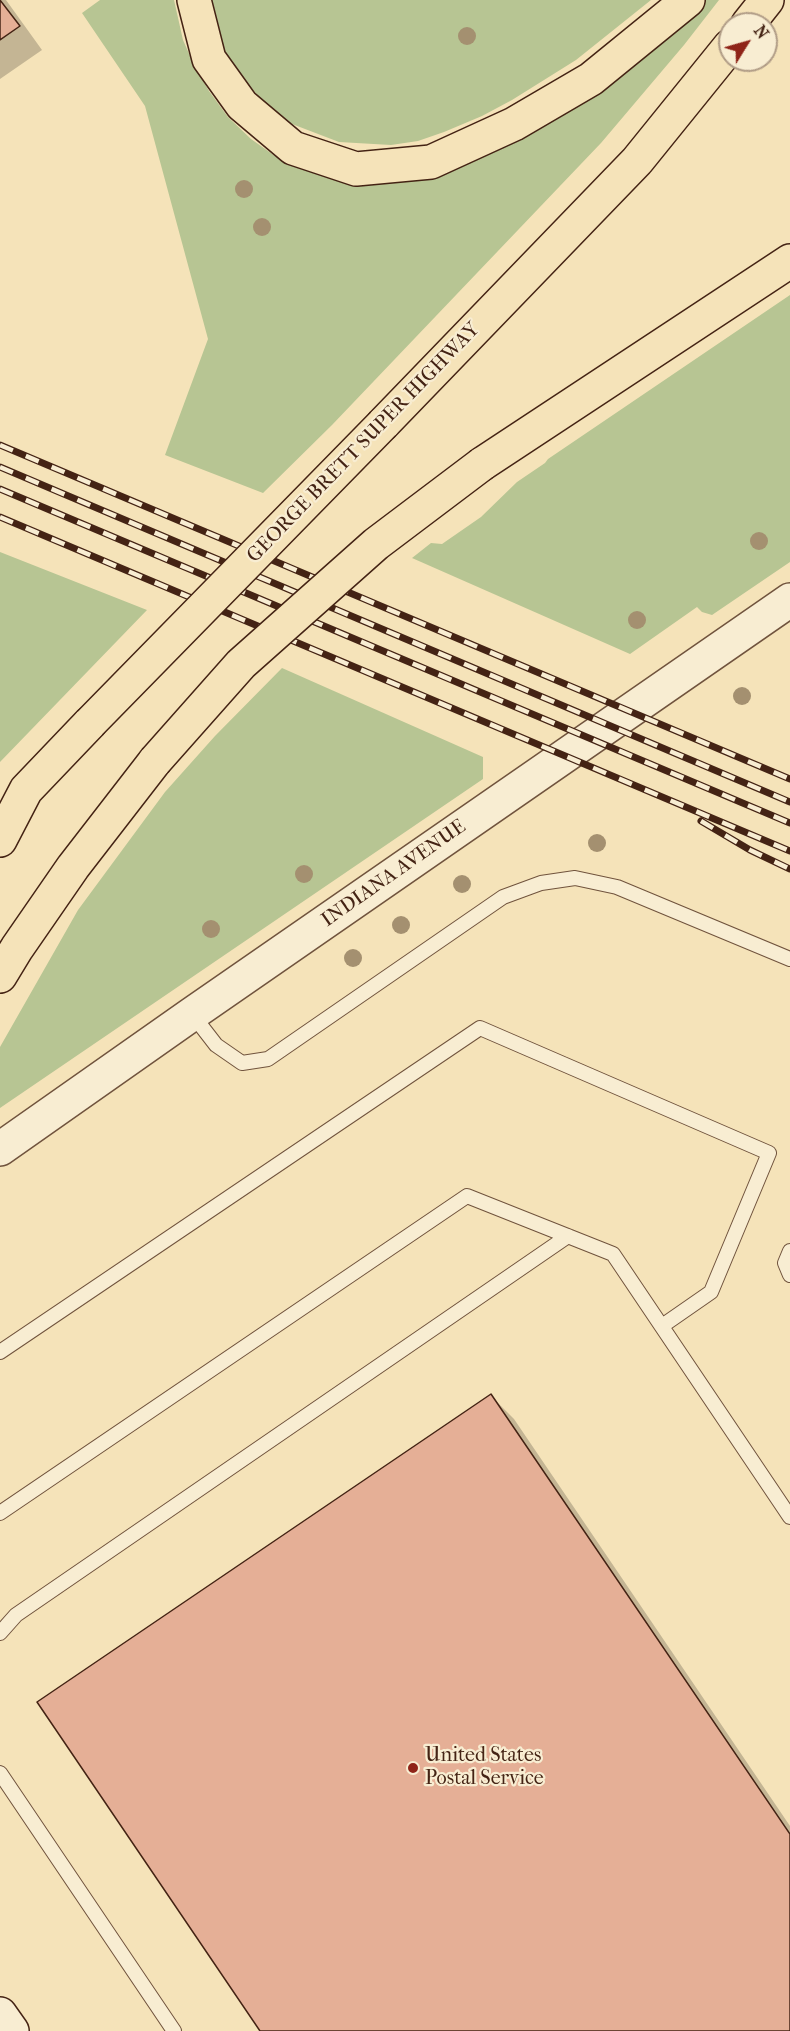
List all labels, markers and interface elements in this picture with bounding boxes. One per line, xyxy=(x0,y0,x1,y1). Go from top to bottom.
north arrow xyxy=(718,12,778,72)
text: N xyxy=(750,21,772,43)
street label: GEORGE BRETT SUPER HIGHWAY xyxy=(243,318,485,568)
street label: INDIANA AVENUE xyxy=(317,815,471,933)
place label: United States Postal Service xyxy=(425,1744,544,1791)
marker: United States Postal Service xyxy=(406,1761,420,1775)

